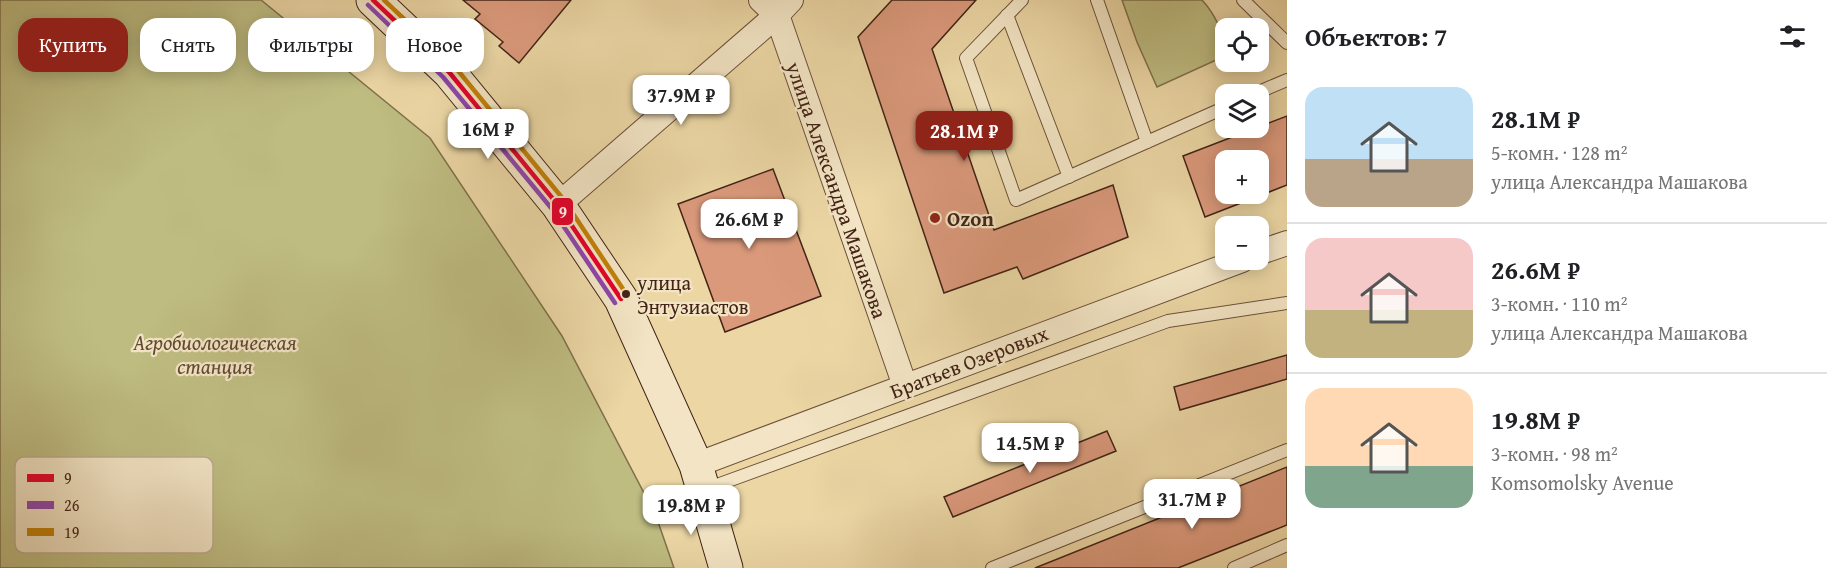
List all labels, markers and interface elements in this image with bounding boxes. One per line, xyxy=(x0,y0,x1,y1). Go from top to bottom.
text: Объектов: 7 xyxy=(1305,17,1448,56)
chip: Купить xyxy=(18,18,128,72)
chip: Снять xyxy=(140,18,236,72)
chip: Фильтры xyxy=(248,18,374,72)
chip: Новое xyxy=(386,18,484,72)
map controls xyxy=(1215,18,1269,270)
button: locate xyxy=(1215,18,1269,72)
icon: filters xyxy=(1776,20,1809,53)
street label: улица Александра Машакова xyxy=(778,57,896,323)
pin: 37.9M ₽ xyxy=(626,75,736,126)
text: 37.9M ₽ xyxy=(647,80,715,109)
button: layers xyxy=(1215,84,1269,138)
text: 28.1M ₽ xyxy=(1491,99,1580,138)
pin: 16M ₽ xyxy=(446,109,530,160)
pin: 28.1M ₽ xyxy=(909,111,1019,162)
icon: home xyxy=(1353,111,1425,183)
text: 16M ₽ xyxy=(462,114,514,143)
text: 28.1M ₽ xyxy=(930,116,998,145)
text: 5-комн. · 128 m² xyxy=(1491,138,1627,167)
button: + xyxy=(1215,150,1269,204)
text: улица Александра Машакова xyxy=(1491,167,1748,196)
line badge: 9 xyxy=(551,197,574,226)
pin: 26.6M ₽ xyxy=(694,199,804,250)
text: 9 xyxy=(559,200,567,224)
place label: Ozon xyxy=(947,203,994,234)
text: 26.6M ₽ xyxy=(715,204,783,233)
marker: Ozon xyxy=(928,211,942,225)
button: − xyxy=(1215,216,1269,270)
text: 26.6M ₽ xyxy=(1491,250,1580,289)
icon: home xyxy=(1353,262,1425,334)
place label: улица Энтузиастов xyxy=(636,268,748,321)
marker: улица Энтузиастов xyxy=(620,288,632,300)
text: 3-комн. · 110 m² xyxy=(1491,289,1627,318)
street label: Братьев Озеровых xyxy=(885,317,1053,406)
text: улица Александра Машакова xyxy=(1491,318,1748,347)
park label: Агробиологическая станция xyxy=(132,327,297,382)
text: 19.8M ₽ xyxy=(1491,400,1580,439)
icon: home xyxy=(1353,412,1425,484)
pin: 14.5M ₽ xyxy=(975,423,1085,474)
text: 14.5M ₽ xyxy=(996,428,1064,457)
text: 3-комн. · 98 m² xyxy=(1491,439,1618,468)
legend xyxy=(15,457,213,553)
text: 9 xyxy=(64,466,72,490)
text: Komsomolsky Avenue xyxy=(1491,468,1674,497)
pin: 31.7M ₽ xyxy=(1137,479,1247,530)
text: 31.7M ₽ xyxy=(1158,484,1226,513)
pin: 19.8M ₽ xyxy=(636,485,746,536)
text: 19.8M ₽ xyxy=(657,490,725,519)
text: 26 xyxy=(64,493,80,517)
text: 19 xyxy=(64,520,80,544)

